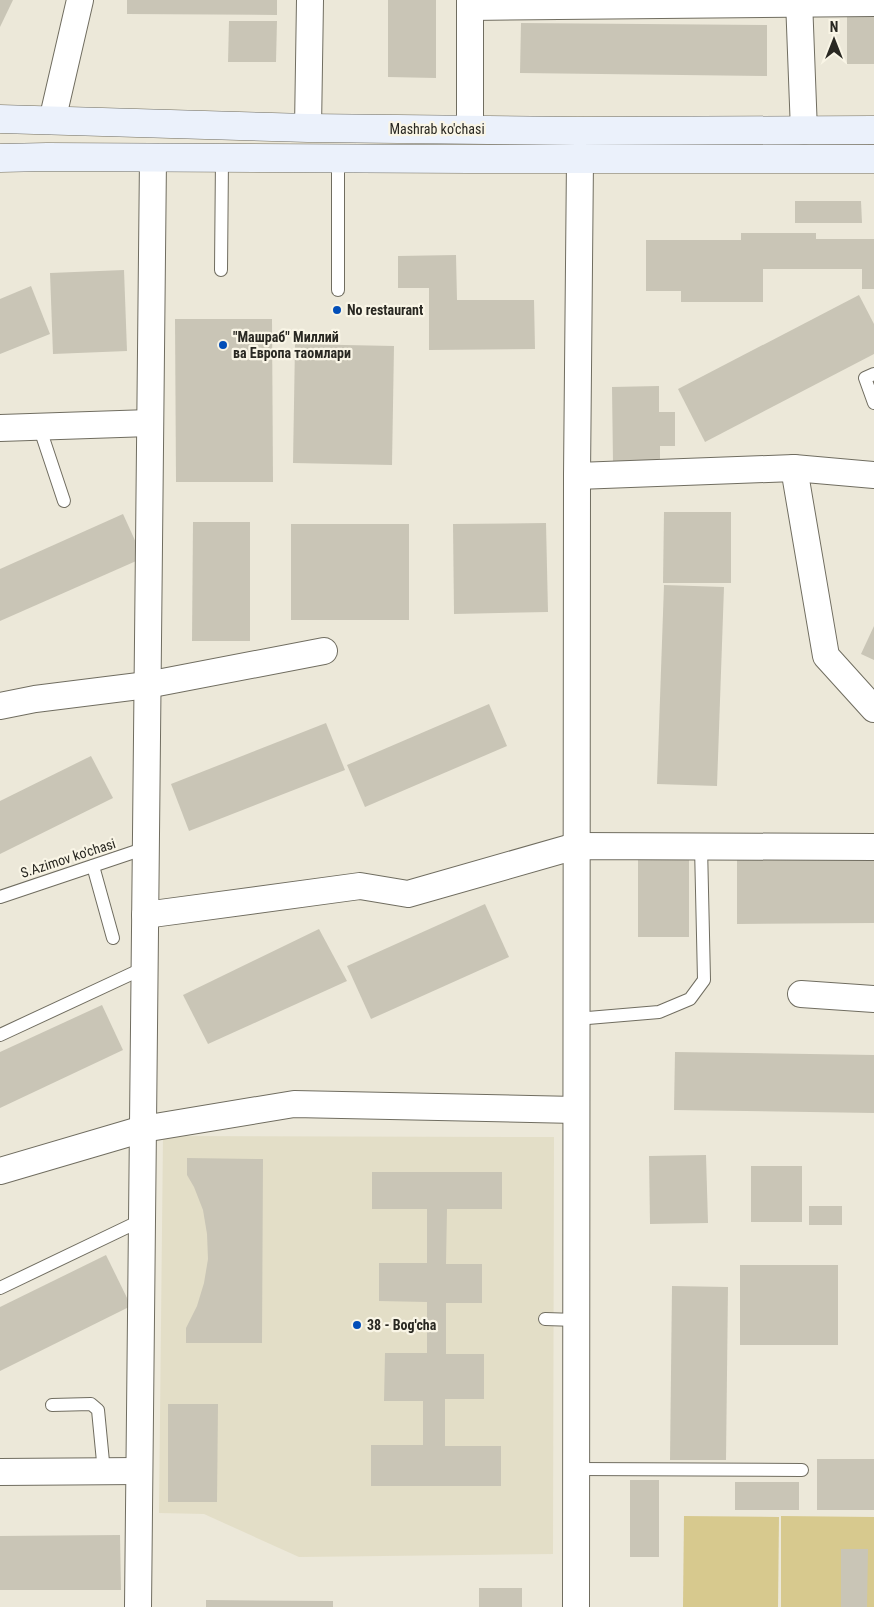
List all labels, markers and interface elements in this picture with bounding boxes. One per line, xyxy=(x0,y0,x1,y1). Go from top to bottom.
north arrow xyxy=(809,15,859,65)
text: N xyxy=(830,19,838,35)
street label: Mashrab ko'chasi xyxy=(389,121,485,137)
place label: No restaurant xyxy=(347,302,423,318)
marker: No restaurant xyxy=(331,304,343,316)
place label: "Машраб" Миллий ва Европа таомлари xyxy=(233,329,351,361)
marker: "Машраб" Миллий ва Европа таомлари xyxy=(217,339,229,351)
street label: S.Azimov ko'chasi xyxy=(18,835,118,881)
place label: 38 - Bog'cha xyxy=(367,1317,437,1333)
marker: 38 - Bog'cha xyxy=(351,1319,363,1331)

